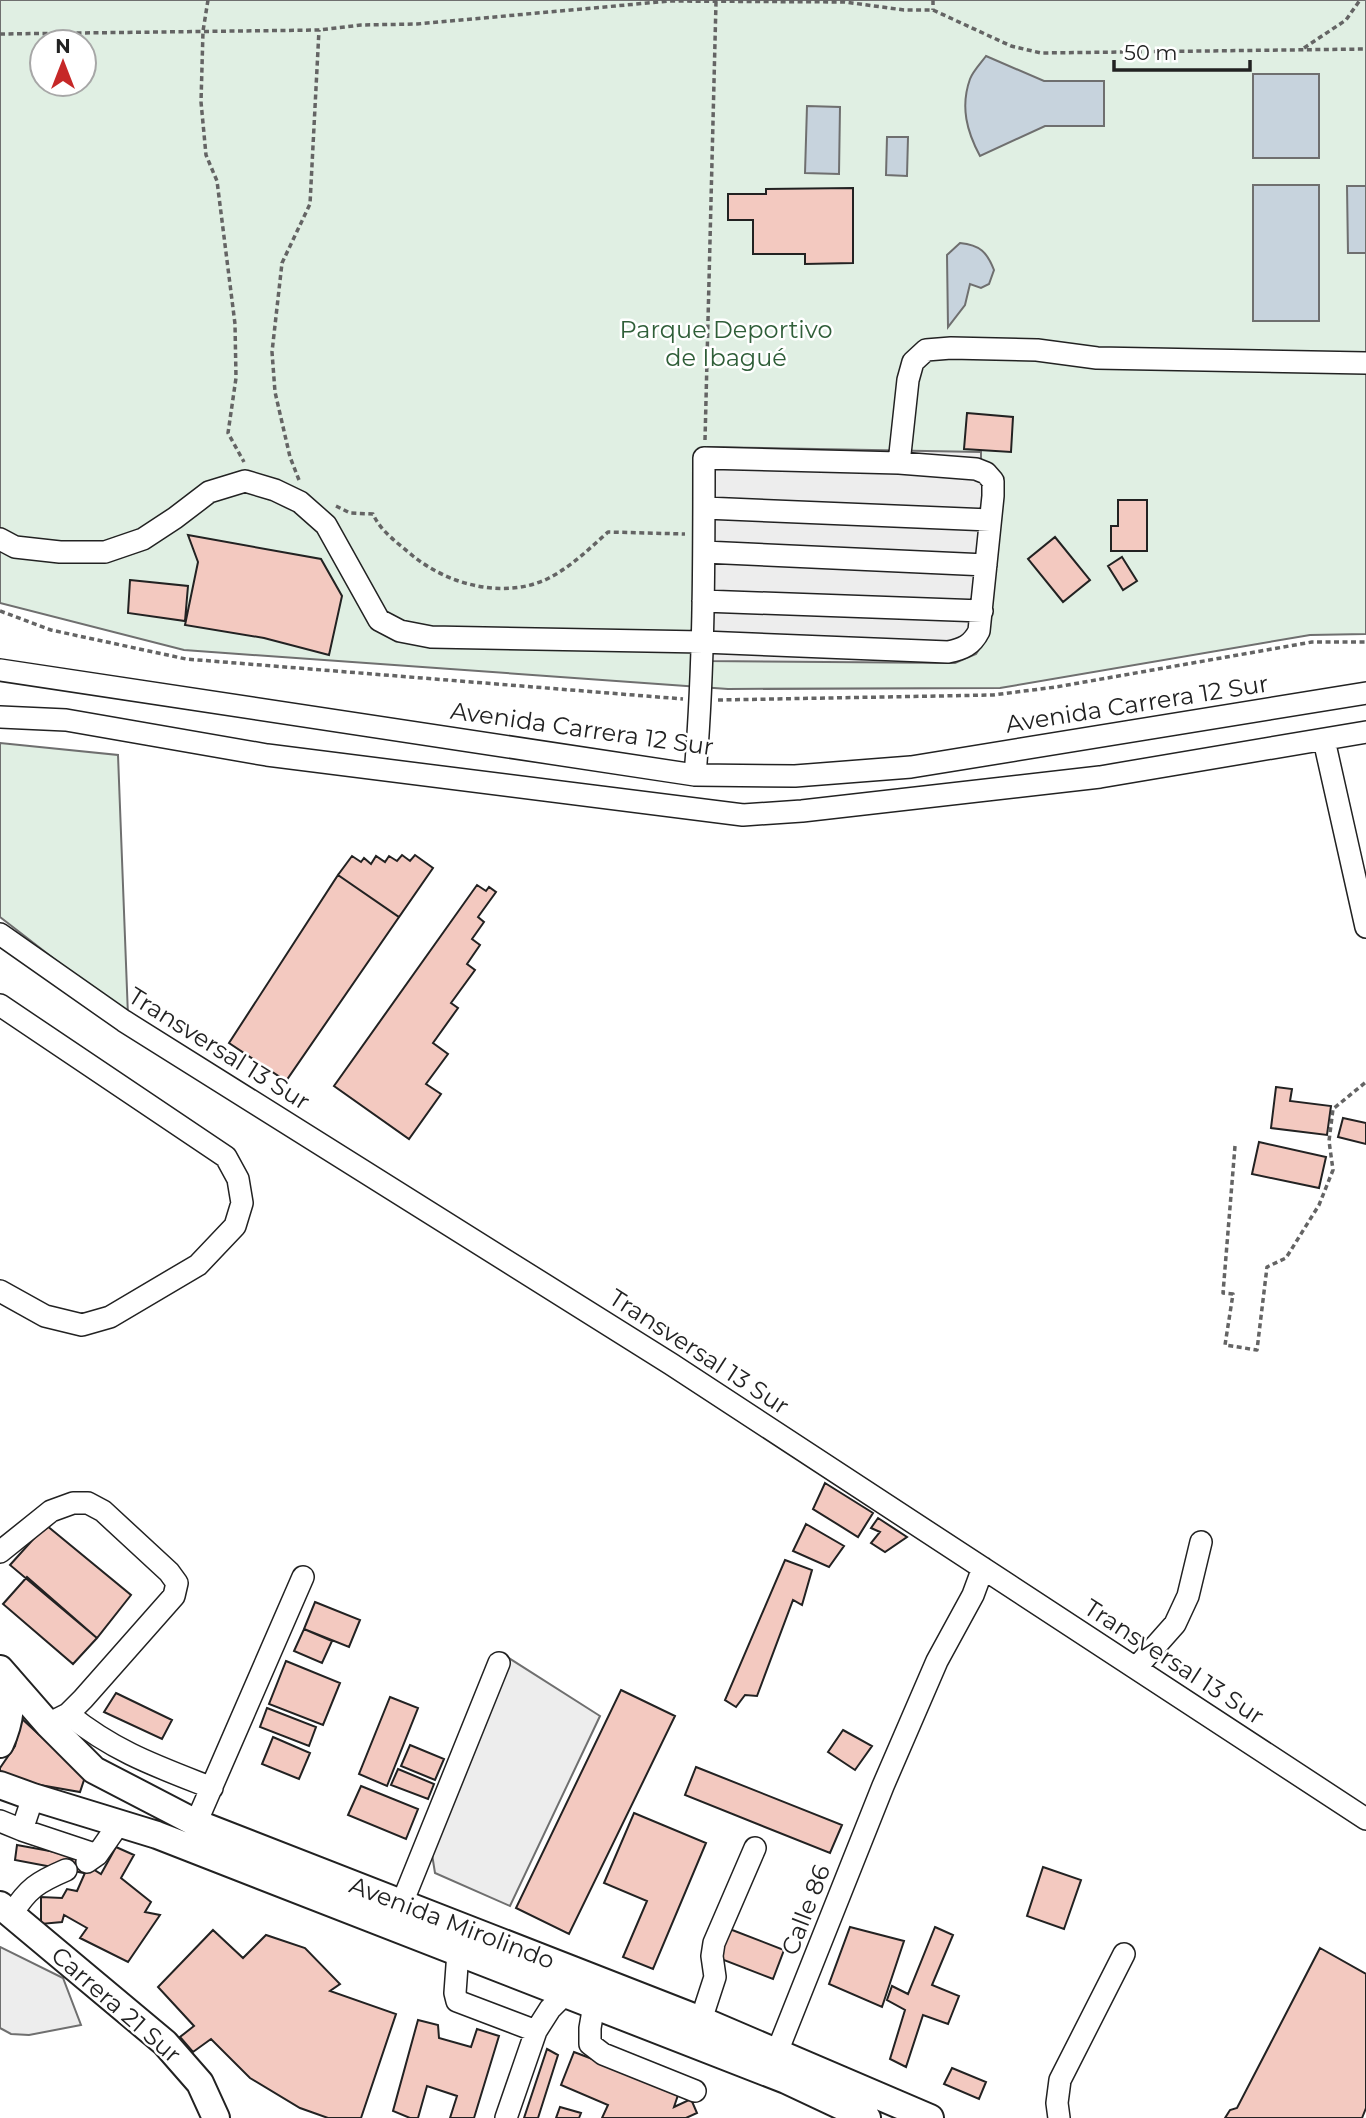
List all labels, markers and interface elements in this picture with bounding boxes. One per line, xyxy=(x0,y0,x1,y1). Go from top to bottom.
north arrow xyxy=(28,28,98,98)
scale bar xyxy=(1114,28,1250,72)
text: N xyxy=(55,35,71,58)
text: 50 m xyxy=(1124,40,1178,65)
park label: Parque Deportivo de Ibagué xyxy=(619,315,833,372)
street label: Avenida Carrera 12 Sur xyxy=(1004,668,1270,739)
street label: Avenida Carrera 12 Sur xyxy=(449,696,716,761)
street label: Transversal 13 Sur xyxy=(123,981,315,1116)
street label: Transversal 13 Sur xyxy=(604,1283,795,1420)
street label: Transversal 13 Sur xyxy=(1079,1593,1270,1730)
street label: Calle 86 xyxy=(775,1860,836,1959)
street label: Avenida Mirolindo xyxy=(346,1870,559,1975)
street label: Carrera 21 Sur xyxy=(46,1940,187,2069)

